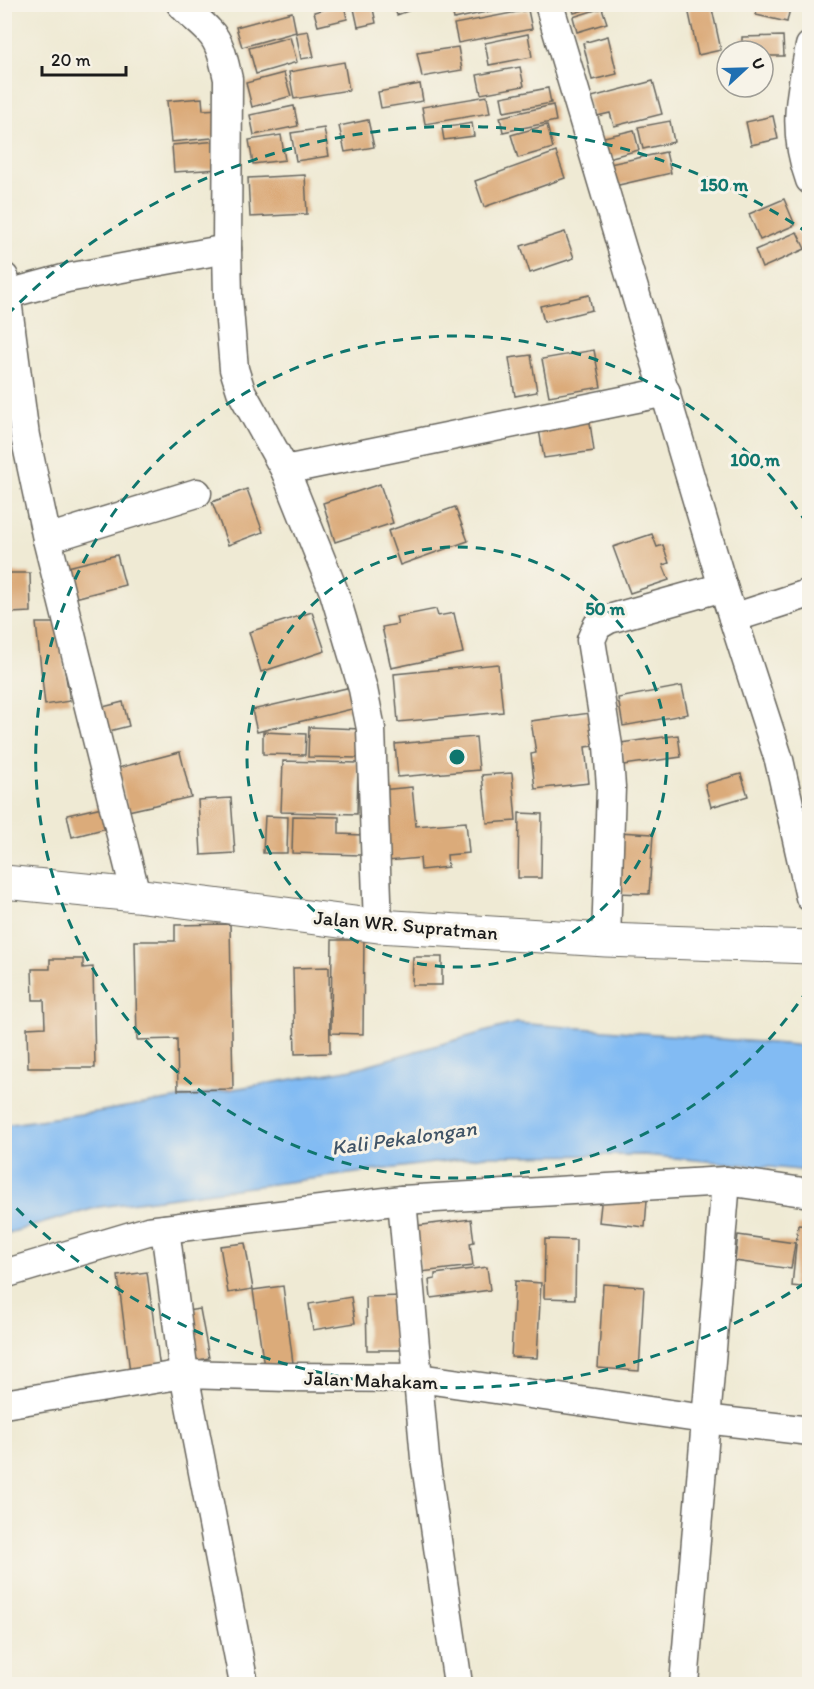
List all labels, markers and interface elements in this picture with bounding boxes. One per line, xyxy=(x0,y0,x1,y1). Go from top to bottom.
scale bar xyxy=(42,39,126,77)
north arrow xyxy=(715,39,775,99)
text: 20 m xyxy=(51,49,91,71)
text: U xyxy=(748,55,769,72)
text: 150 m xyxy=(700,174,749,196)
text: 100 m xyxy=(730,449,781,471)
text: 50 m xyxy=(585,598,626,620)
centre of rings xyxy=(447,747,467,767)
street label: Jalan WR. Supratman xyxy=(313,905,499,945)
water label: Kali Pekalongan xyxy=(330,1115,479,1160)
street label: Jalan Mahakam xyxy=(303,1366,439,1394)

